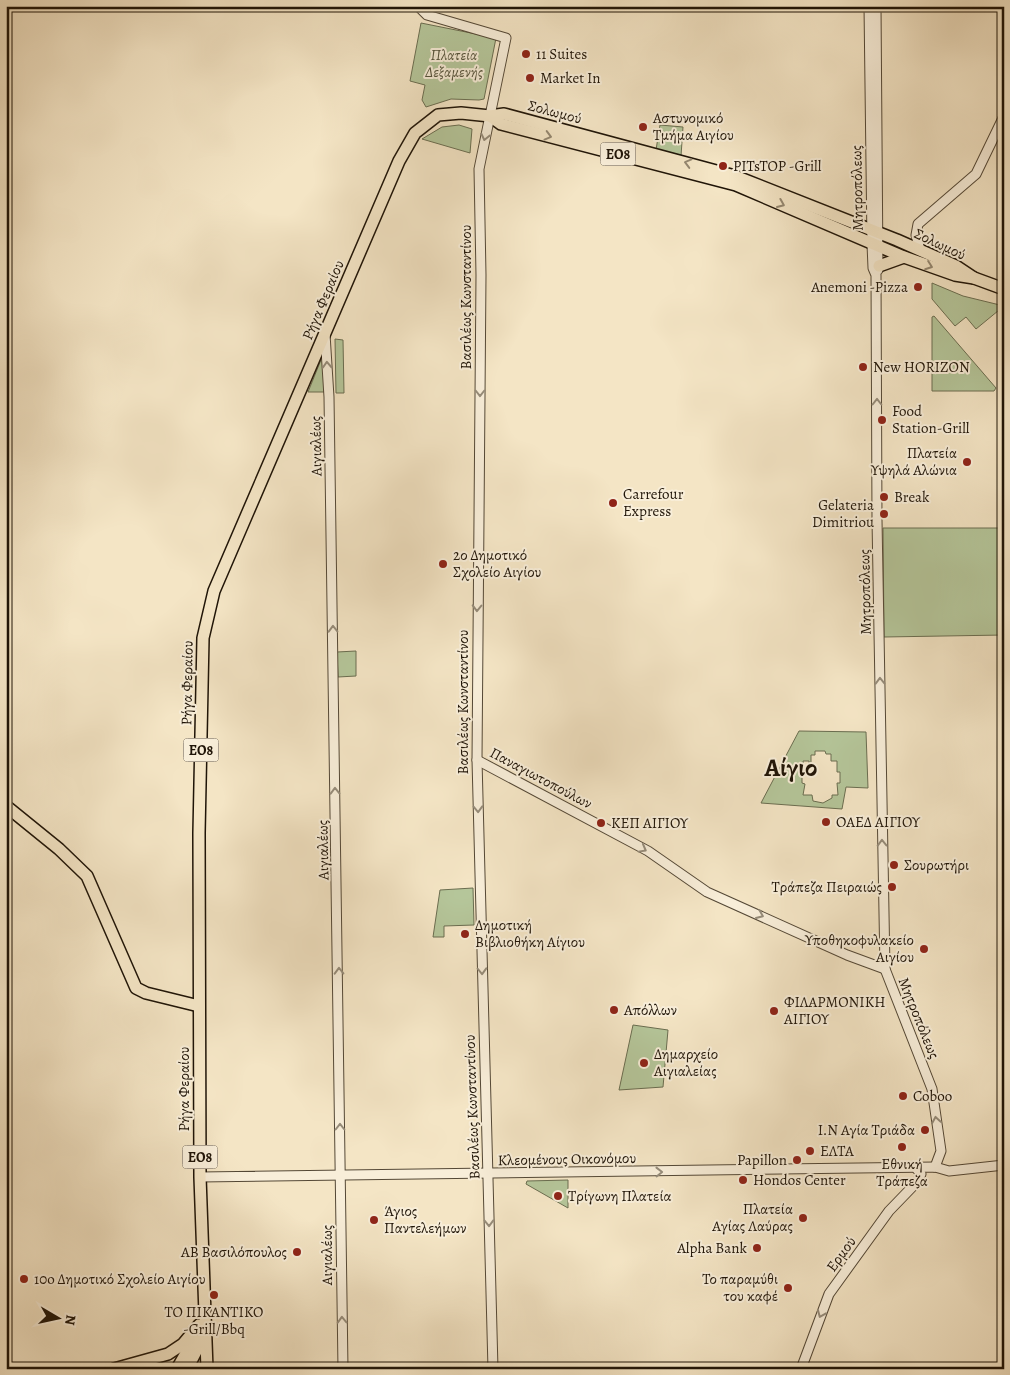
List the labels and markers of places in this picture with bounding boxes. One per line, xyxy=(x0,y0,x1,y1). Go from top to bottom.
place label: 11 Suites xyxy=(536,44,587,64)
marker: 11 Suites xyxy=(520,48,532,60)
place label: Market In xyxy=(540,68,601,88)
marker: Market In xyxy=(524,72,536,84)
place label: Αστυνομικό Τμήμα Αιγίου xyxy=(652,108,734,145)
marker: Αστυνομικό Τμήμα Αιγίου xyxy=(637,121,649,133)
place label: PITsTOP -Grill xyxy=(733,156,822,176)
marker: PITsTOP -Grill xyxy=(717,160,729,172)
place label: Anemoni -Pizza xyxy=(810,277,908,297)
marker: Anemoni -Pizza xyxy=(912,281,924,293)
place label: New HORIZON xyxy=(873,357,970,377)
marker: New HORIZON xyxy=(857,361,869,373)
place label: Food Station-Grill xyxy=(892,401,970,438)
marker: Food Station-Grill xyxy=(876,414,888,426)
place label: Πλατεία Υψηλά Αλώνια xyxy=(870,443,957,480)
marker: Πλατεία Υψηλά Αλώνια xyxy=(961,456,973,468)
place label: Carrefour Express xyxy=(623,484,684,521)
place label: Break xyxy=(894,487,930,507)
marker: Break xyxy=(878,491,890,503)
place label: Gelateria Dimitriou xyxy=(812,495,875,532)
marker: Carrefour Express xyxy=(607,497,619,509)
marker: Gelateria Dimitriou xyxy=(878,508,890,520)
place label: 2ο Δημοτικό Σχολείο Αιγίου xyxy=(453,545,542,582)
marker: 2ο Δημοτικό Σχολείο Αιγίου xyxy=(437,558,449,570)
place label: ΟΑΕΔ ΑΙΓΙΟΥ xyxy=(836,812,921,832)
place label: ΚΕΠ ΑΙΓΙΟΥ xyxy=(611,813,689,833)
marker: ΟΑΕΔ ΑΙΓΙΟΥ xyxy=(820,816,832,828)
marker: ΚΕΠ ΑΙΓΙΟΥ xyxy=(595,817,607,829)
place label: Σουρωτήρι xyxy=(904,855,969,875)
marker: Σουρωτήρι xyxy=(888,859,900,871)
place label: Τράπεζα Πειραιώς xyxy=(772,877,882,897)
marker: Τράπεζα Πειραιώς xyxy=(886,881,898,893)
place label: Δημοτική Βιβλιοθήκη Αίγιου xyxy=(475,915,585,952)
marker: Δημοτική Βιβλιοθήκη Αίγιου xyxy=(459,928,471,940)
place label: Υποθηκοφυλακείο Αιγίου xyxy=(804,930,914,967)
marker: Υποθηκοφυλακείο Αιγίου xyxy=(918,943,930,955)
place label: ΦΙΛΑΡΜΟΝΙΚΗ ΑΙΓΙΟΥ xyxy=(783,992,885,1029)
place label: Απόλλων xyxy=(623,1000,677,1020)
marker: Απόλλων xyxy=(608,1004,620,1016)
marker: ΦΙΛΑΡΜΟΝΙΚΗ ΑΙΓΙΟΥ xyxy=(768,1005,780,1017)
place label: Δημαρχείο Αιγιαλείας xyxy=(653,1044,718,1081)
marker: Δημαρχείο Αιγιαλείας xyxy=(638,1057,650,1069)
place label: Coboo xyxy=(913,1086,952,1106)
marker: Coboo xyxy=(897,1090,909,1102)
place label: Ι.Ν Αγία Τριάδα xyxy=(818,1120,915,1140)
marker: Ι.Ν Αγία Τριάδα xyxy=(919,1124,931,1136)
place label: ΕΛΤΑ xyxy=(820,1141,854,1161)
marker: Εθνική Τράπεζα xyxy=(896,1141,908,1153)
marker: ΕΛΤΑ xyxy=(804,1145,816,1157)
place label: Papillon xyxy=(737,1150,787,1170)
marker: Papillon xyxy=(791,1154,803,1166)
place label: Εθνική Τράπεζα xyxy=(876,1154,928,1191)
place label: Hondos Center xyxy=(753,1170,846,1190)
marker: Hondos Center xyxy=(737,1174,749,1186)
place label: Τρίγωνη Πλατεία xyxy=(568,1186,672,1206)
marker: Τρίγωνη Πλατεία xyxy=(552,1190,564,1202)
place label: Πλατεία Αγίας Λαύρας xyxy=(711,1199,793,1236)
place label: Άγιος Παντελεήμων xyxy=(384,1201,466,1238)
marker: Πλατεία Αγίας Λαύρας xyxy=(797,1212,809,1224)
marker: Άγιος Παντελεήμων xyxy=(368,1214,380,1226)
place label: Alpha Bank xyxy=(676,1238,748,1258)
place label: ΑΒ Βασιλόπουλος xyxy=(180,1242,287,1262)
marker: Alpha Bank xyxy=(751,1242,763,1254)
marker: ΑΒ Βασιλόπουλος xyxy=(291,1246,303,1258)
place label: 10o Δημοτικό Σχολείο Αιγίου xyxy=(34,1269,206,1289)
place label: Το παραμύθι του καφέ xyxy=(702,1269,778,1306)
marker: 10o Δημοτικό Σχολείο Αιγίου xyxy=(18,1273,30,1285)
marker: Το παραμύθι του καφέ xyxy=(782,1282,794,1294)
marker: ΤΟ ΠΙΚΑΝΤΙΚΟ -Grill/Bbq xyxy=(208,1289,220,1301)
place label: ΤΟ ΠΙΚΑΝΤΙΚΟ -Grill/Bbq xyxy=(165,1302,264,1339)

